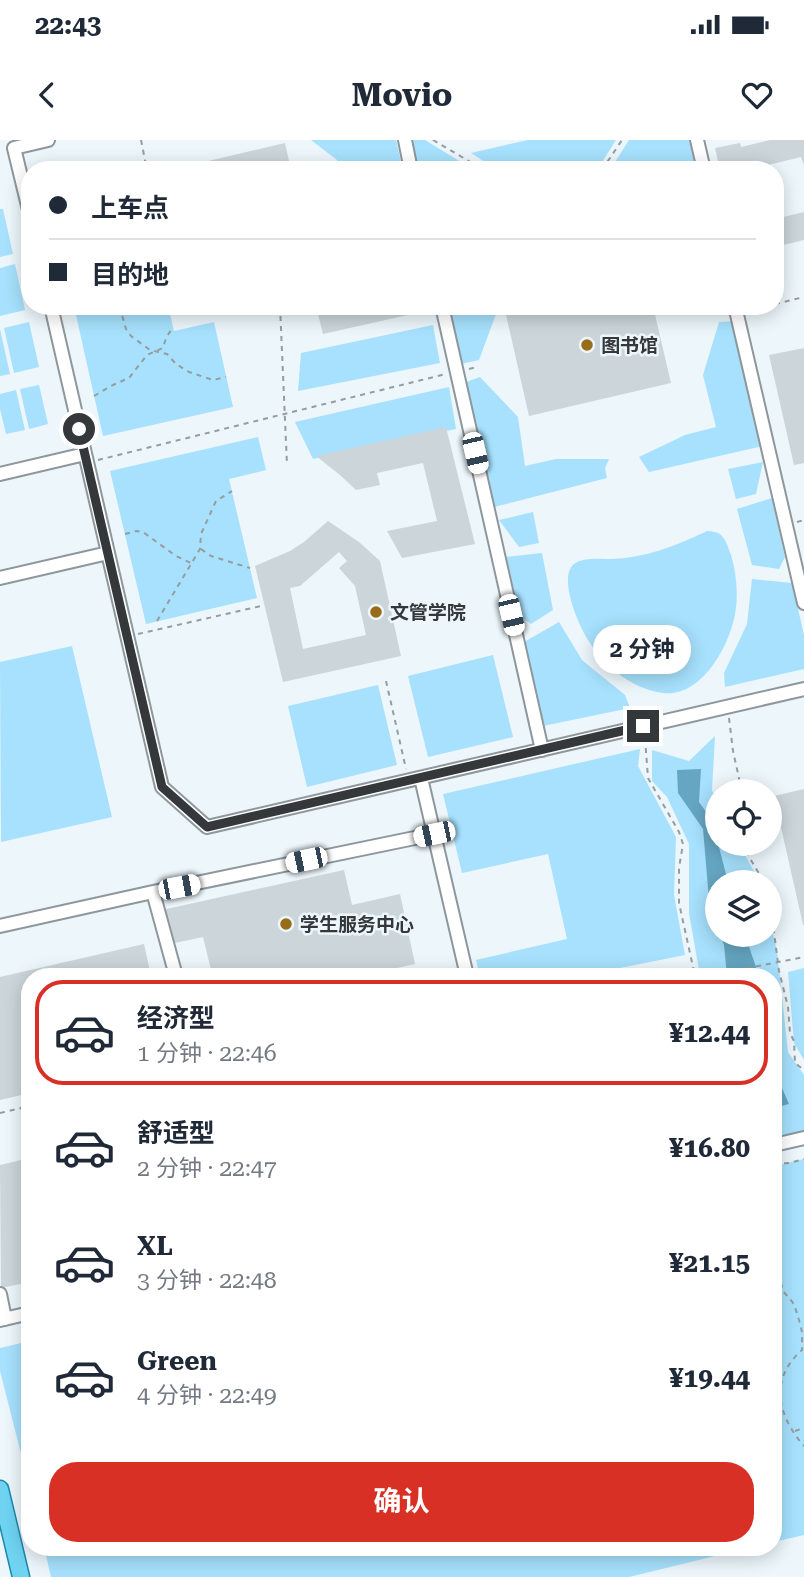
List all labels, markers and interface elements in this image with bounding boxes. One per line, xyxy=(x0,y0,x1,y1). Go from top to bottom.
text: 22:43 xyxy=(35,10,101,40)
icon: back xyxy=(28,76,66,114)
text: Movio xyxy=(352,76,452,114)
icon: heart xyxy=(738,76,776,114)
text: 上车点 xyxy=(91,193,169,223)
text: 目的地 xyxy=(91,260,169,290)
place label: 图书馆 xyxy=(601,334,658,357)
marker: 图书馆 xyxy=(579,337,595,353)
route start xyxy=(63,413,95,445)
car xyxy=(461,430,490,476)
car xyxy=(497,592,526,638)
place label: 文管学院 xyxy=(390,601,466,624)
marker: 文管学院 xyxy=(368,604,384,620)
callout: 2 分钟 xyxy=(594,624,692,674)
text: 2 分钟 xyxy=(610,636,674,663)
route end xyxy=(627,710,659,742)
map controls xyxy=(705,779,782,947)
button: locate xyxy=(705,779,782,856)
car xyxy=(412,819,457,849)
car xyxy=(284,845,329,875)
button: layers xyxy=(705,870,782,947)
car xyxy=(157,873,202,901)
place label: 学生服务中心 xyxy=(300,913,414,936)
marker: 学生服务中心 xyxy=(278,916,294,932)
icon: car xyxy=(53,1001,116,1064)
text: 经济型 xyxy=(137,1003,215,1033)
text: ¥12.44 xyxy=(669,1018,750,1048)
text: 1 分钟 · 22:46 xyxy=(137,1040,277,1067)
icon: car xyxy=(53,1116,116,1179)
text: 舒适型 xyxy=(137,1118,215,1148)
text: ¥16.80 xyxy=(669,1133,750,1163)
text: 2 分钟 · 22:47 xyxy=(137,1155,277,1182)
icon: car xyxy=(53,1231,116,1294)
text: XL xyxy=(137,1231,173,1261)
text: ¥21.15 xyxy=(669,1248,750,1278)
text: 3 分钟 · 22:48 xyxy=(137,1267,277,1294)
icon: car xyxy=(53,1346,116,1409)
text: Green xyxy=(137,1346,217,1376)
text: ¥19.44 xyxy=(669,1363,750,1393)
text: 4 分钟 · 22:49 xyxy=(137,1382,277,1409)
button: 确认 xyxy=(49,1462,754,1542)

